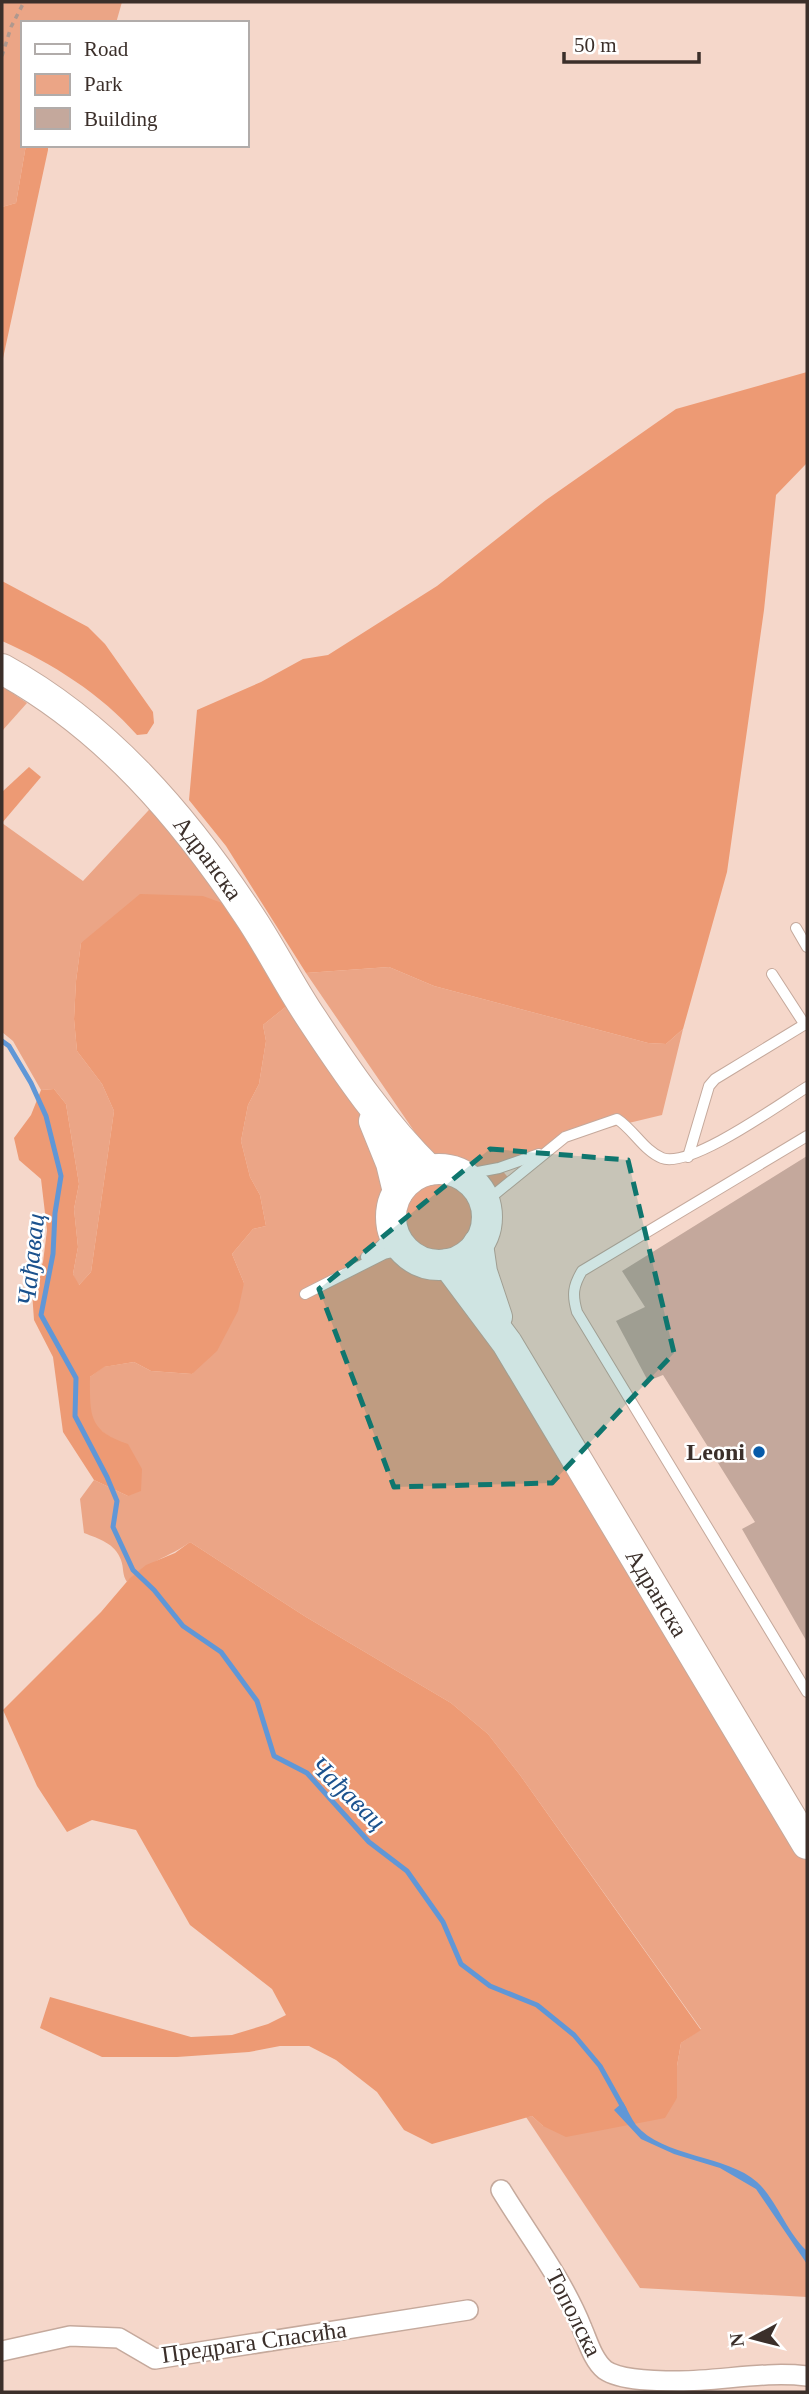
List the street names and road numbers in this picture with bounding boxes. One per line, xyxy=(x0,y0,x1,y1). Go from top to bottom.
street label: Адранска xyxy=(168,811,248,905)
street label: Адранска xyxy=(620,1544,693,1642)
street label: Тополска xyxy=(541,2265,607,2361)
street label: Предрага Спасића xyxy=(160,2316,349,2368)

